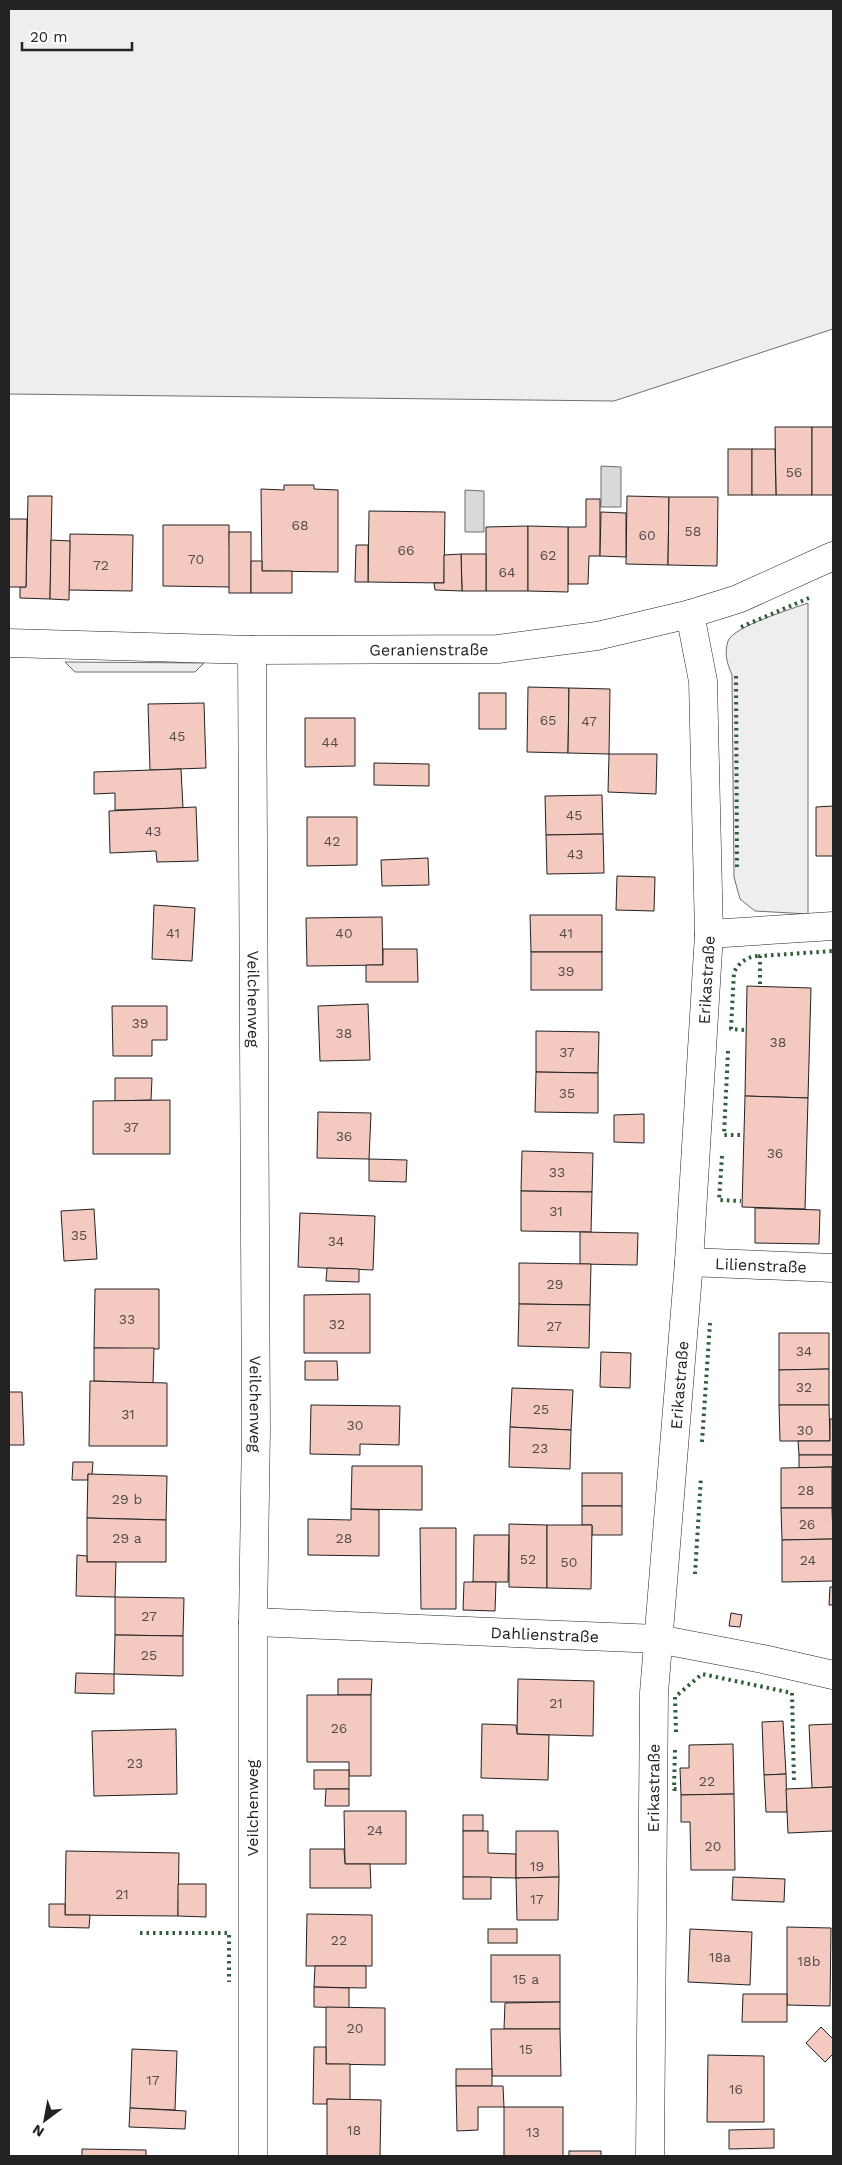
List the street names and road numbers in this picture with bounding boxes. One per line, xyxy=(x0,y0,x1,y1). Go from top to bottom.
street label: Geranienstraße xyxy=(369,640,489,660)
street label: Erikastraße xyxy=(695,935,719,1025)
street label: Veilchenweg xyxy=(244,951,263,1048)
street label: Lilienstraße xyxy=(715,1254,807,1277)
street label: Erikastraße xyxy=(666,1340,693,1430)
street label: Veilchenweg xyxy=(246,1356,265,1453)
street label: Dahlienstraße xyxy=(490,1623,599,1647)
street label: Erikastraße xyxy=(644,1744,664,1832)
street label: Veilchenweg xyxy=(243,1759,262,1856)

